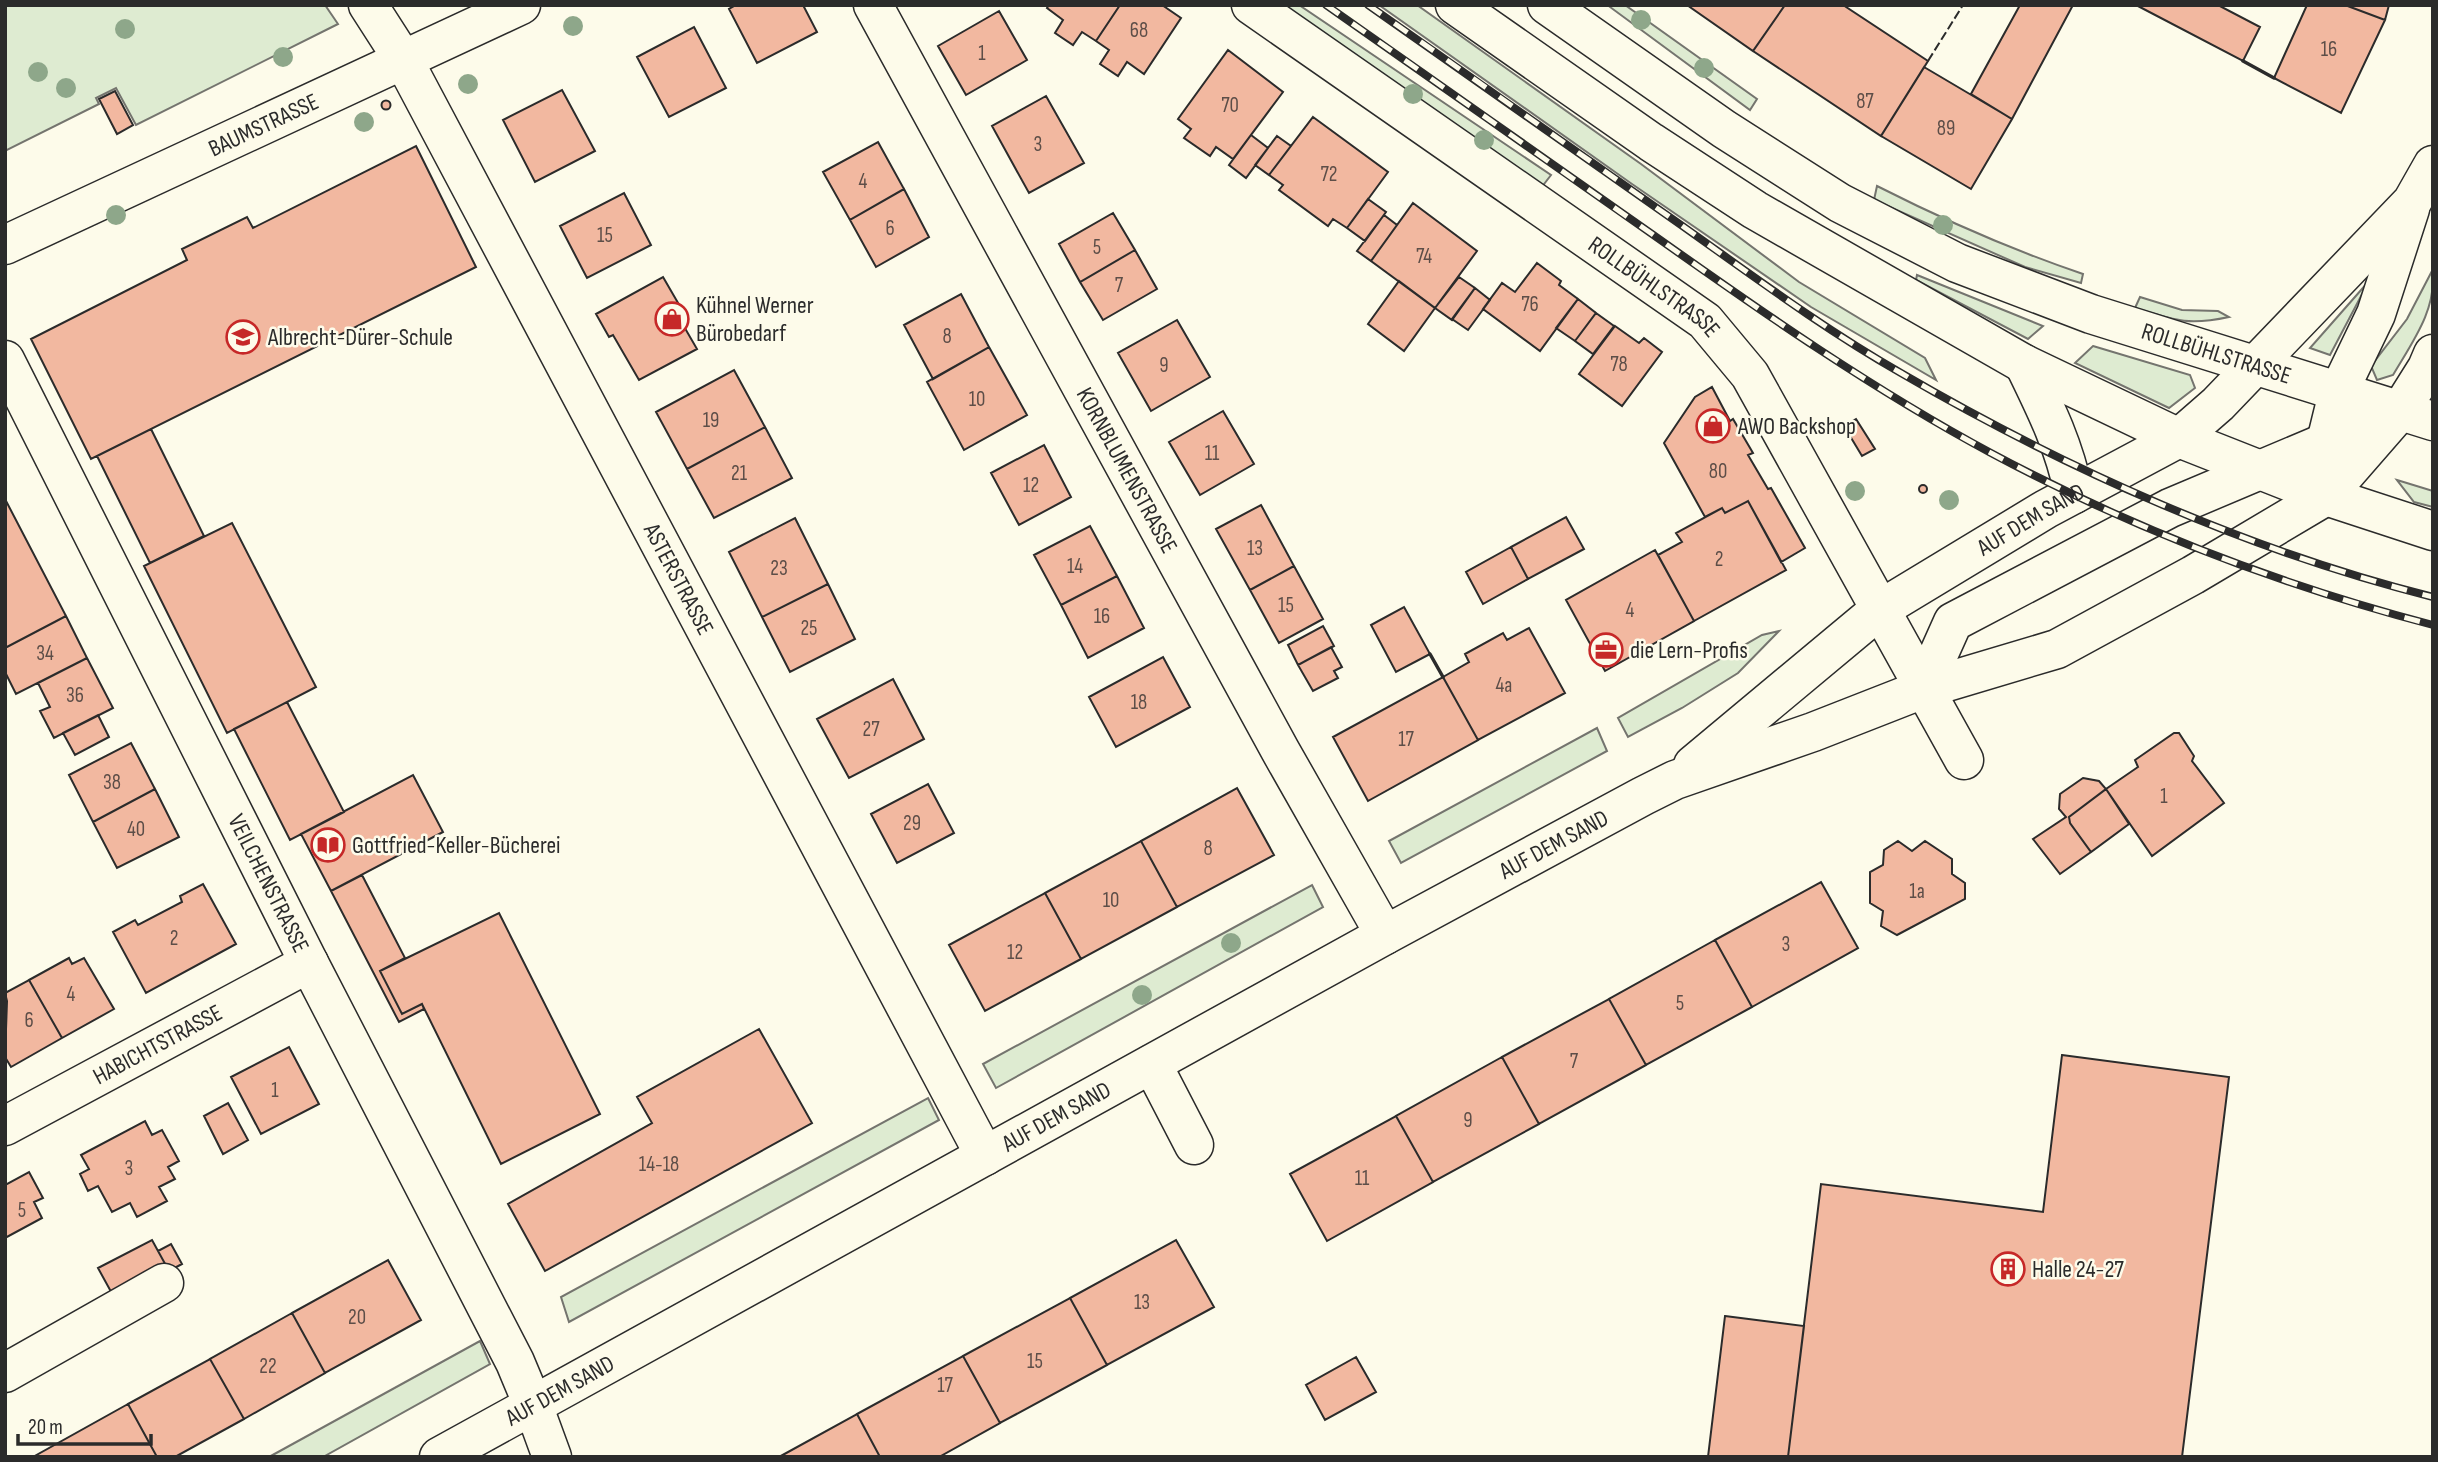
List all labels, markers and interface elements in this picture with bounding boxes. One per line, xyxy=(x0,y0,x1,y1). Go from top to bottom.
house number: 68 xyxy=(1130,18,1148,43)
house number: 16 xyxy=(2321,37,2337,62)
house number: 1 xyxy=(978,41,986,66)
street label: BAUMSTRASSE xyxy=(204,87,323,163)
house number: 87 xyxy=(1856,89,1874,114)
house number: 70 xyxy=(1221,93,1239,118)
house number: 89 xyxy=(1937,116,1955,141)
house number: 3 xyxy=(1034,132,1042,157)
house number: 72 xyxy=(1320,162,1338,187)
house number: 4 xyxy=(859,169,868,194)
house number: 6 xyxy=(885,216,895,241)
house number: 15 xyxy=(597,223,613,248)
street label: ROLLBÜHLSTRASSE xyxy=(1583,230,1727,343)
house number: 5 xyxy=(1093,235,1101,260)
house number: 74 xyxy=(1416,244,1432,269)
house number: 7 xyxy=(1115,273,1124,298)
place label: Kühnel Werner Bürobedarf xyxy=(696,291,814,348)
house number: 76 xyxy=(1521,292,1539,317)
shop icon: Kühnel Werner Bürobedarf xyxy=(653,300,691,338)
street label: ROLLBÜHLSTRASSE xyxy=(2138,316,2295,390)
school or university icon: Albrecht-Dürer-Schule xyxy=(224,318,262,356)
place label: Albrecht-Dürer-Schule xyxy=(267,323,453,352)
house number: 8 xyxy=(942,324,952,349)
house number: 78 xyxy=(1610,352,1628,377)
house number: 9 xyxy=(1159,353,1169,378)
street label: KORNBLUMENSTRASSE xyxy=(1070,382,1184,558)
house number: 10 xyxy=(969,387,985,412)
shop icon: AWO Backshop xyxy=(1694,407,1732,445)
house number: 19 xyxy=(703,408,719,433)
place label: AWO Backshop xyxy=(1737,412,1856,441)
house number: 11 xyxy=(1205,441,1220,466)
house number: 80 xyxy=(1709,459,1727,484)
house number: 21 xyxy=(731,461,748,486)
house number: 12 xyxy=(1023,473,1039,498)
street label: AUF DEM SAND xyxy=(1971,477,2090,562)
street label: ASTERSTRASSE xyxy=(637,517,720,640)
house number: 13 xyxy=(1247,536,1263,561)
house number: 2 xyxy=(1715,547,1723,572)
house number: 14 xyxy=(1067,554,1083,579)
house number: 23 xyxy=(770,556,788,581)
house number: 15 xyxy=(1278,593,1294,618)
house number: 4 xyxy=(1626,598,1635,623)
house number: 16 xyxy=(1094,604,1110,629)
house number: 25 xyxy=(800,616,818,641)
office icon: die Lern-Profis xyxy=(1587,631,1625,669)
place label: die Lern-Profis xyxy=(1630,636,1748,665)
house number: 34 xyxy=(36,641,54,666)
house number: 4a xyxy=(1496,673,1512,698)
house number: 36 xyxy=(66,683,84,708)
house number: 18 xyxy=(1131,690,1147,715)
house number: 27 xyxy=(862,717,880,742)
house number: 17 xyxy=(1398,727,1414,752)
house number: 38 xyxy=(103,770,121,795)
house number: 1 xyxy=(2160,784,2168,809)
street label: AUF DEM SAND xyxy=(1493,803,1613,886)
street label: VEILCHENSTRASSE xyxy=(222,809,316,957)
house number: 29 xyxy=(903,811,921,836)
house number: 40 xyxy=(127,817,145,842)
library icon: Gottfried-Keller-Bücherei xyxy=(309,826,347,864)
place label: Gottfried-Keller-Bücherei xyxy=(352,831,561,860)
house number: 8 xyxy=(1203,836,1213,861)
house number: 1a xyxy=(1909,879,1925,904)
house number: 10 xyxy=(1103,888,1119,913)
house number: 2 xyxy=(170,926,178,951)
house number: 3 xyxy=(1782,932,1790,957)
house number: 12 xyxy=(1007,940,1023,965)
house number: 4 xyxy=(67,982,76,1007)
house number: 5 xyxy=(1676,991,1684,1016)
street label: HABICHTSTRASSE xyxy=(88,998,227,1091)
house number: 6 xyxy=(24,1008,34,1033)
house number: 7 xyxy=(1570,1049,1579,1074)
street label: AUF DEM SAND xyxy=(996,1075,1116,1158)
house number: 1 xyxy=(271,1078,279,1103)
house number: 9 xyxy=(1463,1108,1473,1133)
house number: 14-18 xyxy=(639,1152,679,1177)
house number: 3 xyxy=(125,1156,133,1181)
house number: 11 xyxy=(1355,1166,1370,1191)
house number: 5 xyxy=(18,1198,26,1223)
building icon: Halle 24-27 xyxy=(1989,1250,2027,1288)
place label: Halle 24-27 xyxy=(2032,1255,2124,1284)
house number: 13 xyxy=(1134,1290,1150,1315)
house number: 20 xyxy=(348,1305,366,1330)
street label: AUF DEM SAND xyxy=(500,1349,619,1432)
house number: 15 xyxy=(1027,1349,1043,1374)
house number: 22 xyxy=(259,1354,277,1379)
house number: 17 xyxy=(937,1373,953,1398)
scale bar xyxy=(18,1402,150,1446)
text: 20 m xyxy=(28,1415,63,1440)

